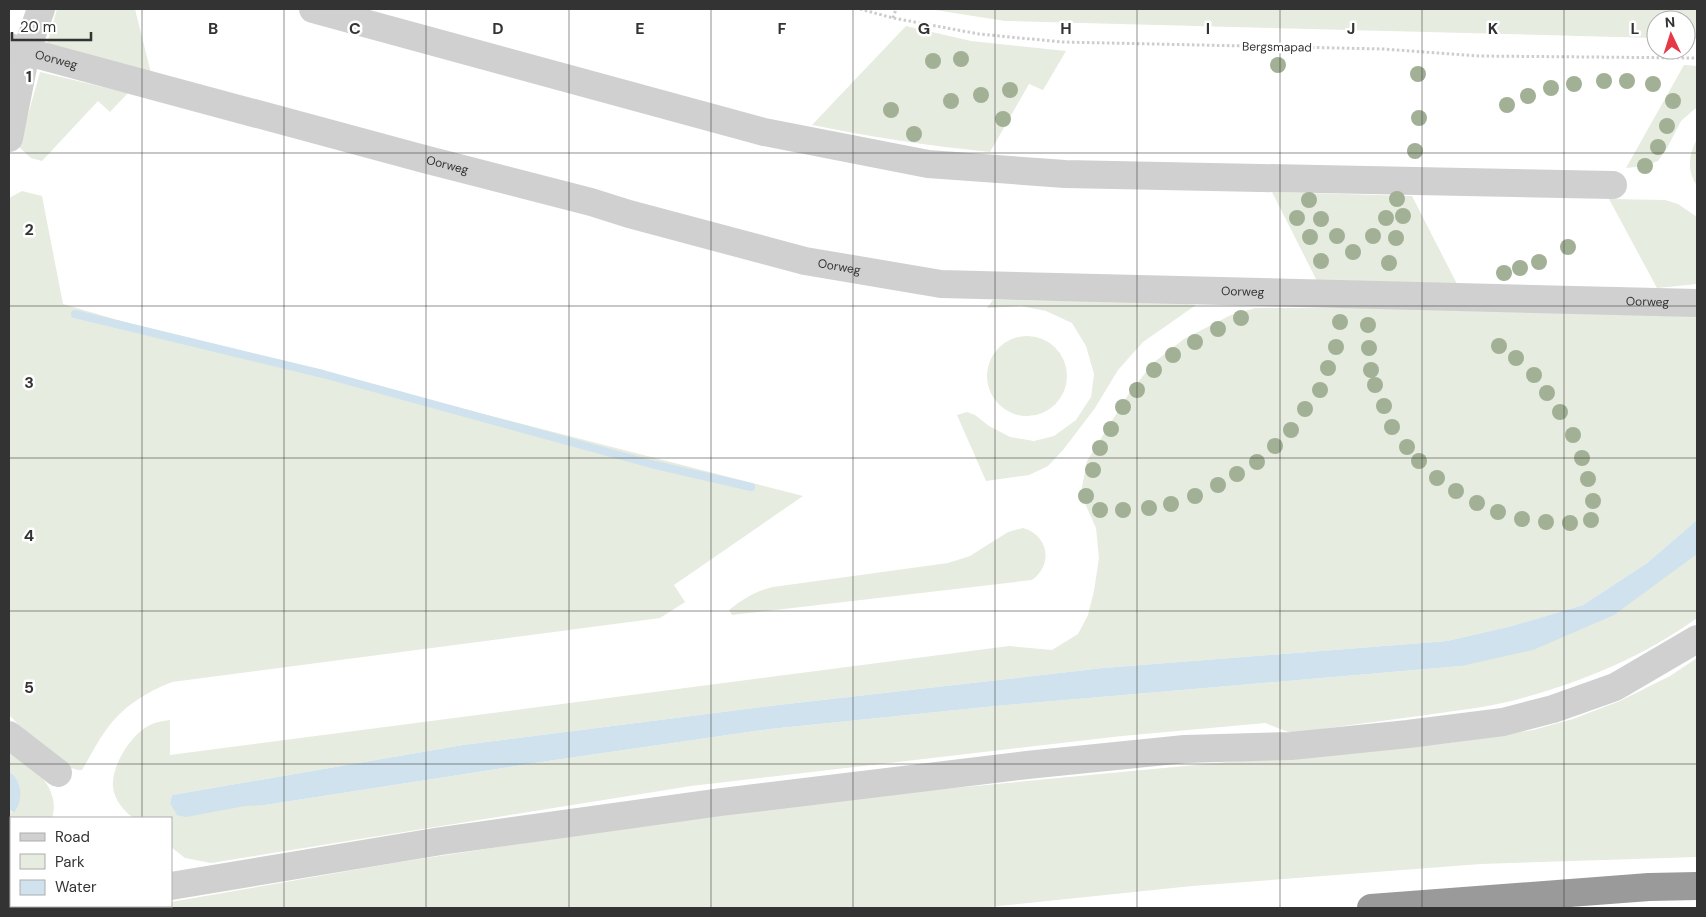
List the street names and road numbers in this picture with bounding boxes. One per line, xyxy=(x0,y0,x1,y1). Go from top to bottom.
street label: Bergsmapad xyxy=(1242,38,1312,56)
street label: Oorweg xyxy=(33,46,80,73)
street label: Oorweg xyxy=(424,152,471,178)
street label: Oorweg xyxy=(817,255,862,278)
street label: Oorweg xyxy=(1221,283,1265,300)
street label: Oorweg xyxy=(1626,293,1670,310)

